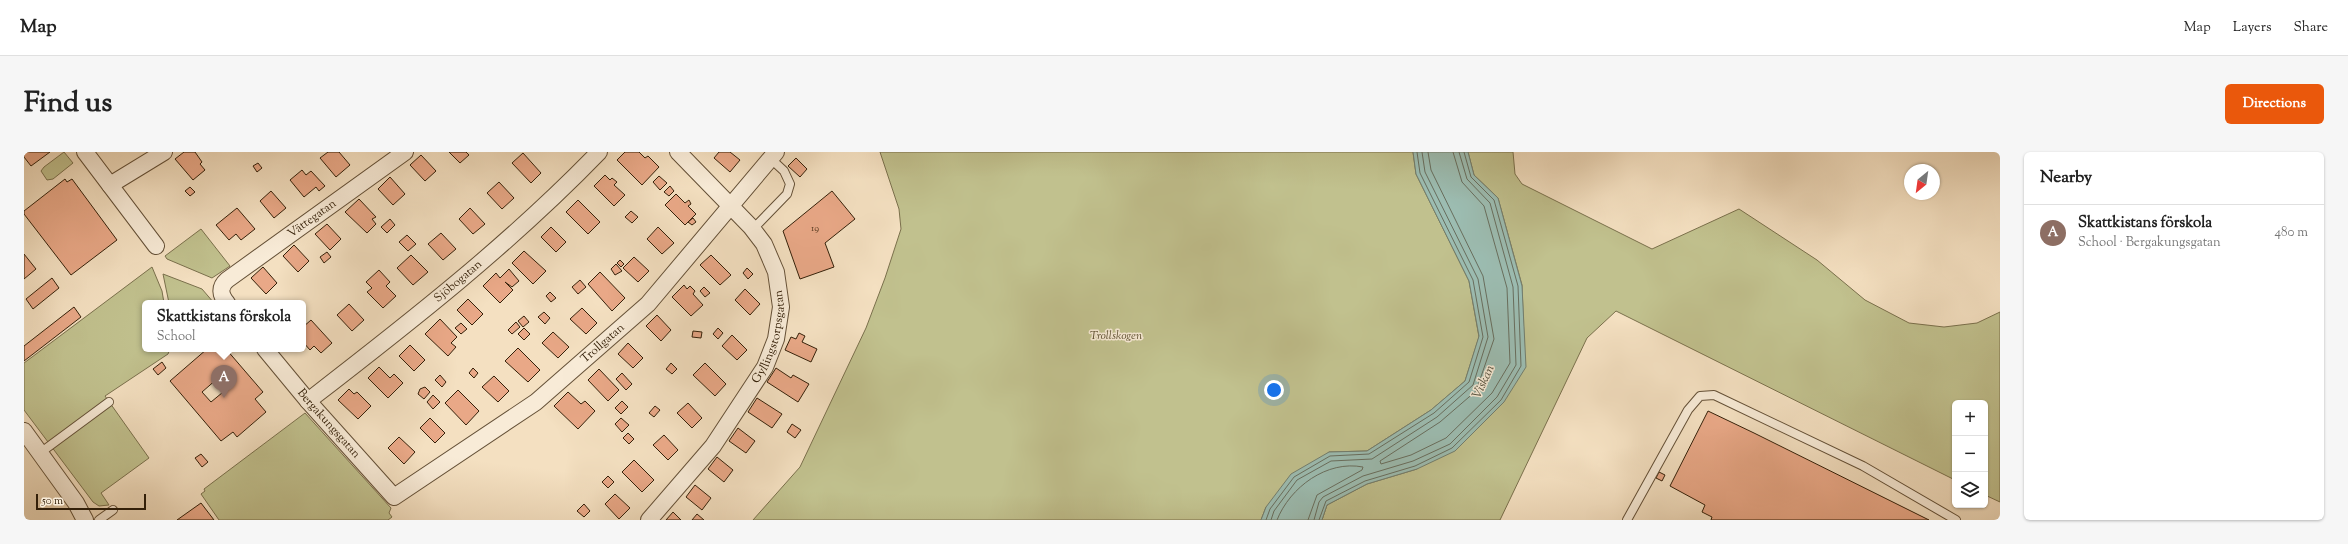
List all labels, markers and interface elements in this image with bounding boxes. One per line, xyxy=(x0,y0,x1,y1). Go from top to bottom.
text: Map xyxy=(20,14,57,41)
text: Map xyxy=(2184,18,2211,38)
text: Layers xyxy=(2233,18,2271,38)
text: Share xyxy=(2293,18,2328,38)
text: Find us xyxy=(24,84,112,124)
button: Directions xyxy=(2225,84,2324,124)
north arrow xyxy=(1904,164,1940,200)
text: Nearby xyxy=(2040,166,2092,190)
street label: Vättegatan xyxy=(284,195,340,243)
text: Skattkistans förskola xyxy=(2078,213,2212,234)
house number: 19 xyxy=(811,221,819,236)
text: A xyxy=(2048,224,2058,242)
text: 480 m xyxy=(2275,224,2308,242)
text: School · Bergakungsgatan xyxy=(2078,234,2221,252)
street label: Sjöbogatan xyxy=(430,256,486,307)
street label: Gyllingstorpsgatan xyxy=(747,289,790,387)
popup xyxy=(142,300,306,352)
text: Skattkistans förskola xyxy=(157,307,291,328)
street label: Trollgatan xyxy=(577,319,629,368)
park label: Trollskogen xyxy=(1090,327,1143,345)
text: School xyxy=(157,328,196,346)
water label: Viskan xyxy=(1468,362,1500,402)
pin: A xyxy=(211,365,237,398)
your location xyxy=(1264,380,1284,400)
street label: Bergakungsgatan xyxy=(293,385,364,462)
map controls xyxy=(1952,400,1988,508)
button: + xyxy=(1952,400,1988,436)
button: − xyxy=(1952,436,1988,472)
button: layers xyxy=(1952,472,1988,508)
scale bar xyxy=(36,492,146,511)
text: 50 m xyxy=(42,493,63,509)

